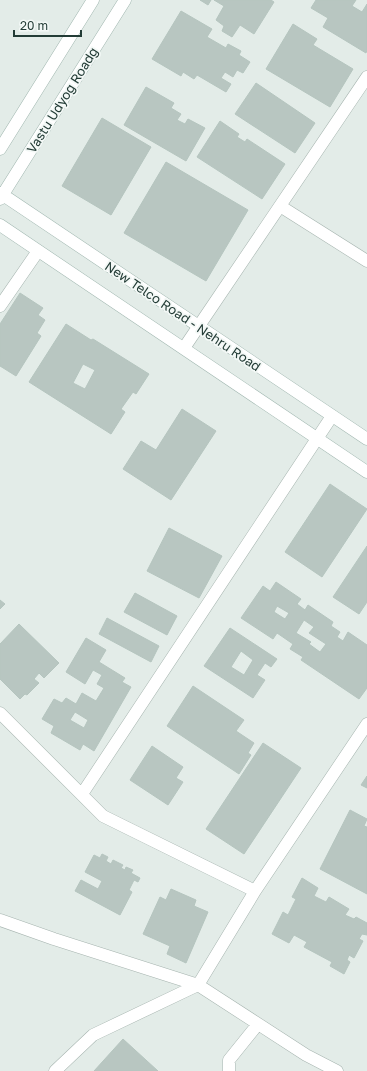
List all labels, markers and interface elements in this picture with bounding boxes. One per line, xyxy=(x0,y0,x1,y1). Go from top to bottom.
scale bar xyxy=(14,12,81,38)
text: 20 m xyxy=(20,18,48,33)
street label: Vastu Udyog Roadg xyxy=(23,44,101,156)
street label: New Telco Road - Nehru Road xyxy=(102,258,264,374)

